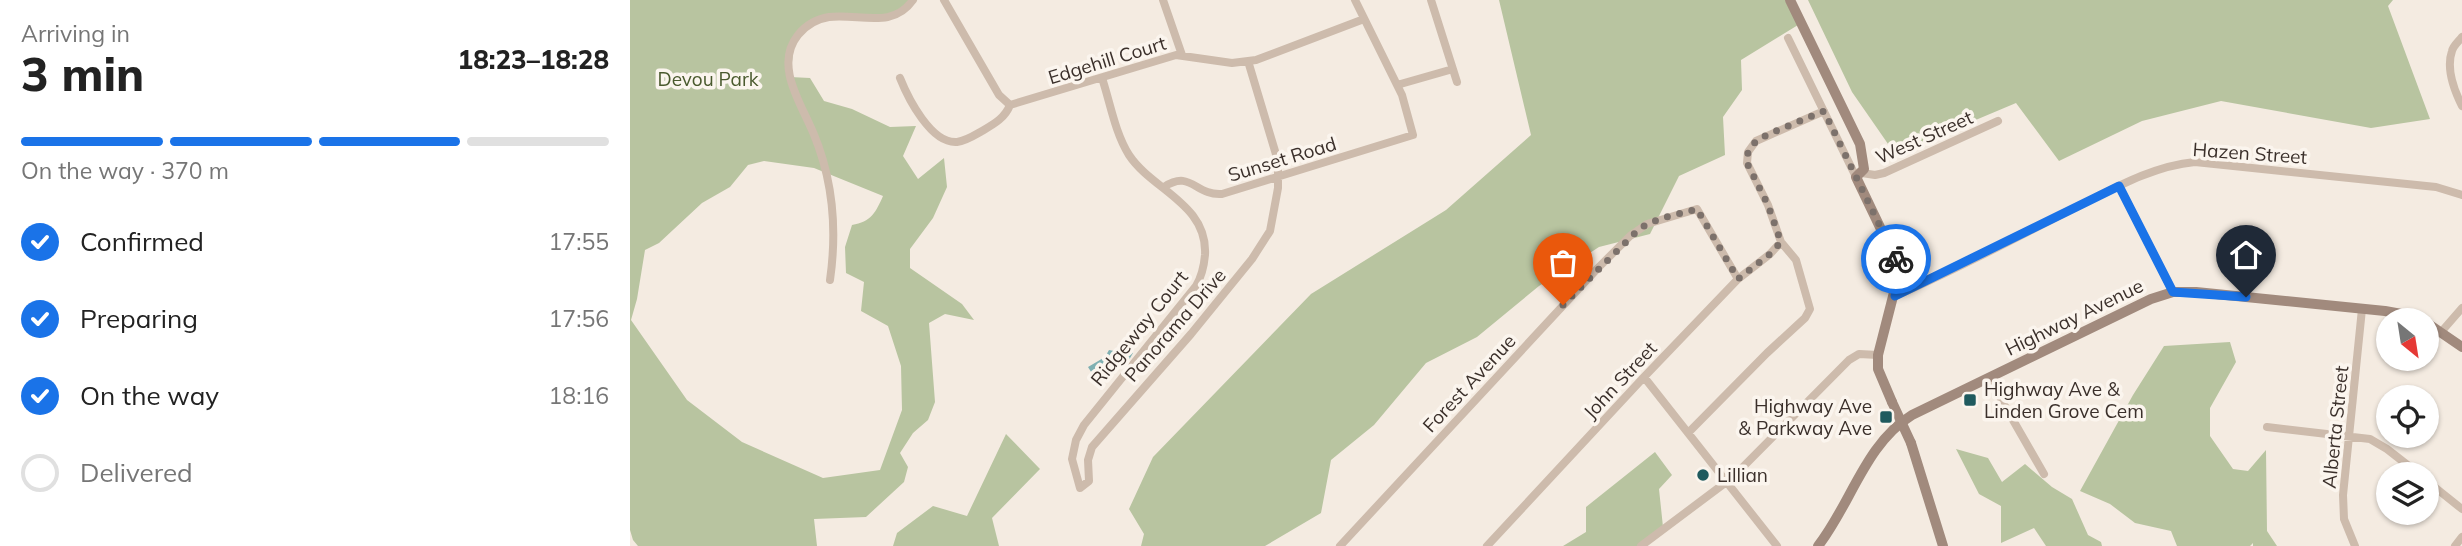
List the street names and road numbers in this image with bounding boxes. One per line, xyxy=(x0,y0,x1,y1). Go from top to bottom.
street label: Edgehill Court xyxy=(1045,31,1169,89)
street label: West Street xyxy=(1872,105,1977,169)
street label: Sunset Road xyxy=(1225,131,1339,187)
street label: Hazen Street xyxy=(2192,137,2308,169)
street label: Panorama Drive xyxy=(1119,263,1231,387)
street label: Ridgeway Court xyxy=(1085,265,1193,391)
street label: Highway Avenue xyxy=(2001,273,2147,361)
street label: Forest Avenue xyxy=(1417,329,1521,437)
street label: John Street xyxy=(1578,336,1662,424)
street label: Alberta Street xyxy=(2317,364,2353,490)

